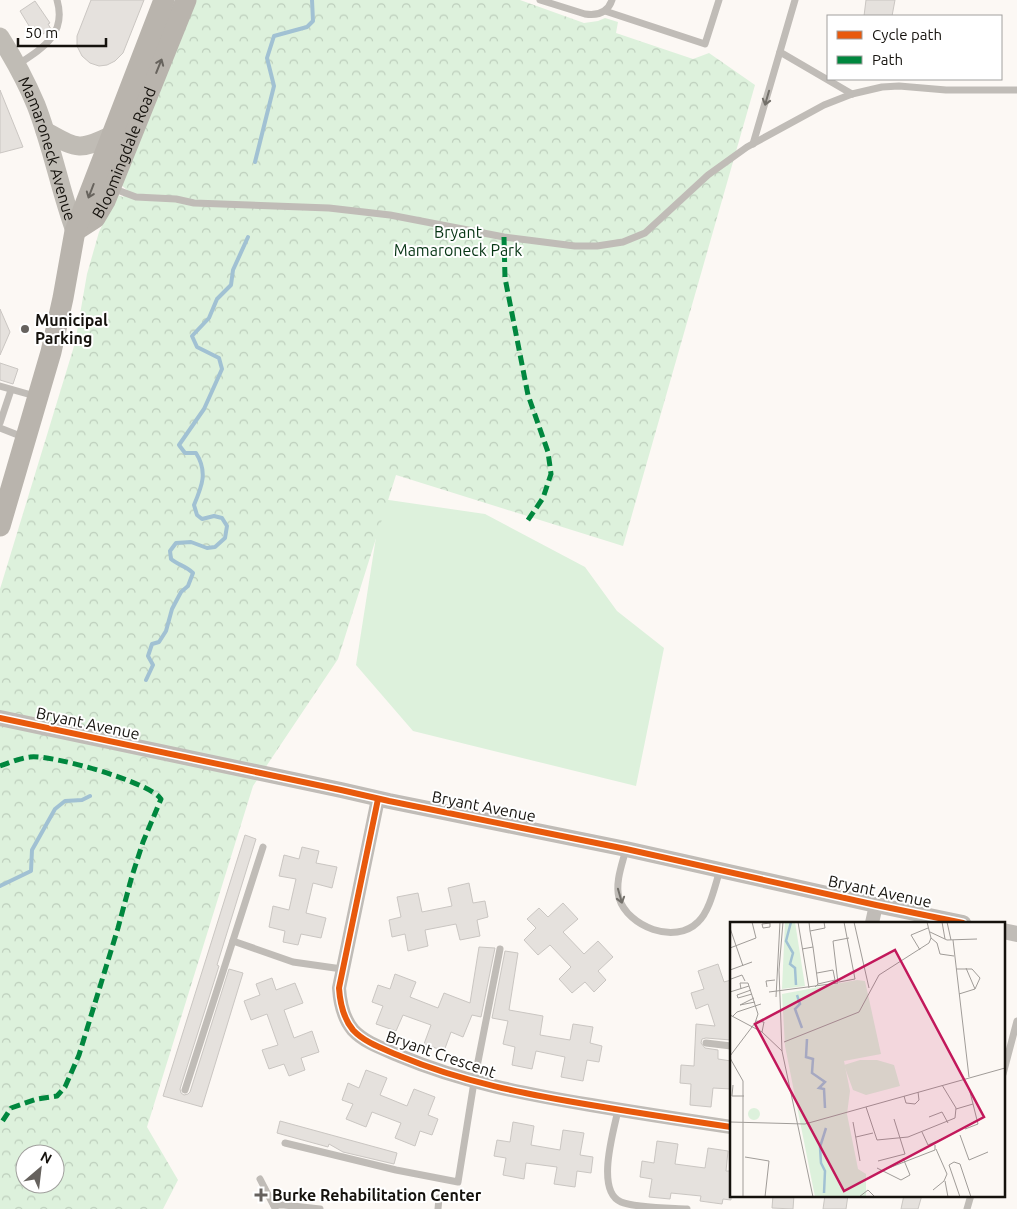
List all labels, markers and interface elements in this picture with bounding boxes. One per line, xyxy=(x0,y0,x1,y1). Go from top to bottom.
scale bar xyxy=(18,15,105,47)
legend xyxy=(827,15,1002,80)
text: 50 m xyxy=(25,24,58,41)
text: Cycle path xyxy=(872,26,942,43)
text: Path xyxy=(872,51,903,68)
one-way arrow xyxy=(155,59,165,74)
street label: Mamaroneck Avenue xyxy=(15,73,80,223)
street label: Bloomingdale Road xyxy=(88,84,159,221)
one-way arrow xyxy=(761,89,771,105)
one-way arrow xyxy=(86,183,95,198)
park label: Bryant Mamaroneck Park xyxy=(394,223,522,259)
place label: Municipal Parking xyxy=(35,311,108,347)
marker: Municipal Parking xyxy=(19,323,31,335)
street label: Bryant Avenue xyxy=(35,703,141,743)
street label: Bryant Avenue xyxy=(431,787,537,825)
street label: Bryant Avenue xyxy=(827,871,933,911)
one-way arrow xyxy=(616,888,625,904)
inset map xyxy=(730,922,1004,1196)
street label: Bryant Crescent xyxy=(384,1027,499,1081)
north arrow xyxy=(15,1144,65,1194)
text: N xyxy=(38,1148,54,1167)
place label: Burke Rehabilitation Center xyxy=(272,1186,482,1204)
marker: Burke Rehabilitation Center xyxy=(254,1188,268,1202)

